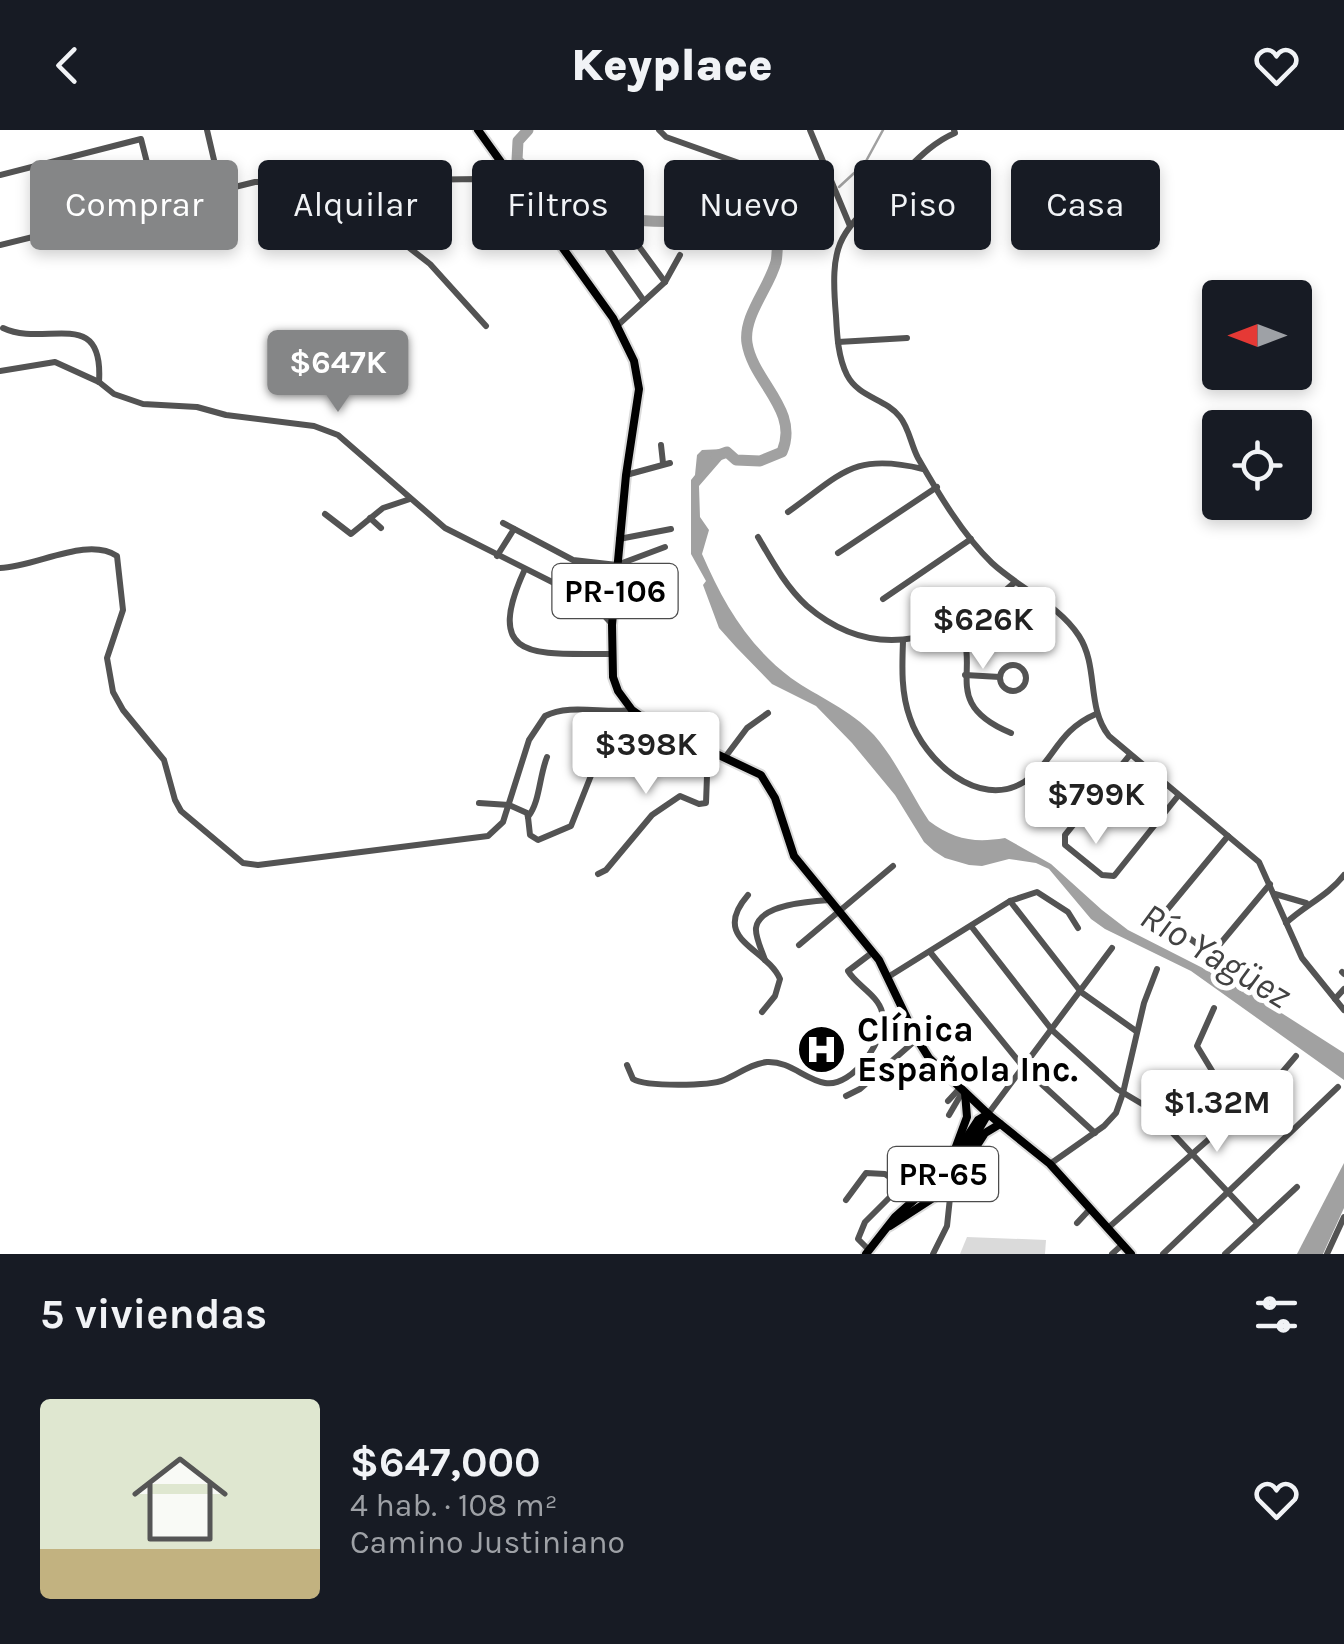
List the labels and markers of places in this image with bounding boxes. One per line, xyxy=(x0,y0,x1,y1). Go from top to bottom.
pin: $647K xyxy=(268,330,408,415)
pin: $626K xyxy=(913,587,1053,672)
pin: $398K xyxy=(576,712,716,797)
pin: $799K xyxy=(1026,762,1166,847)
place label: Clínica Española Inc. xyxy=(857,1009,1078,1090)
hospital icon: Clínica Española Inc. xyxy=(796,1023,848,1075)
pin: $1.32M xyxy=(1136,1070,1298,1155)

